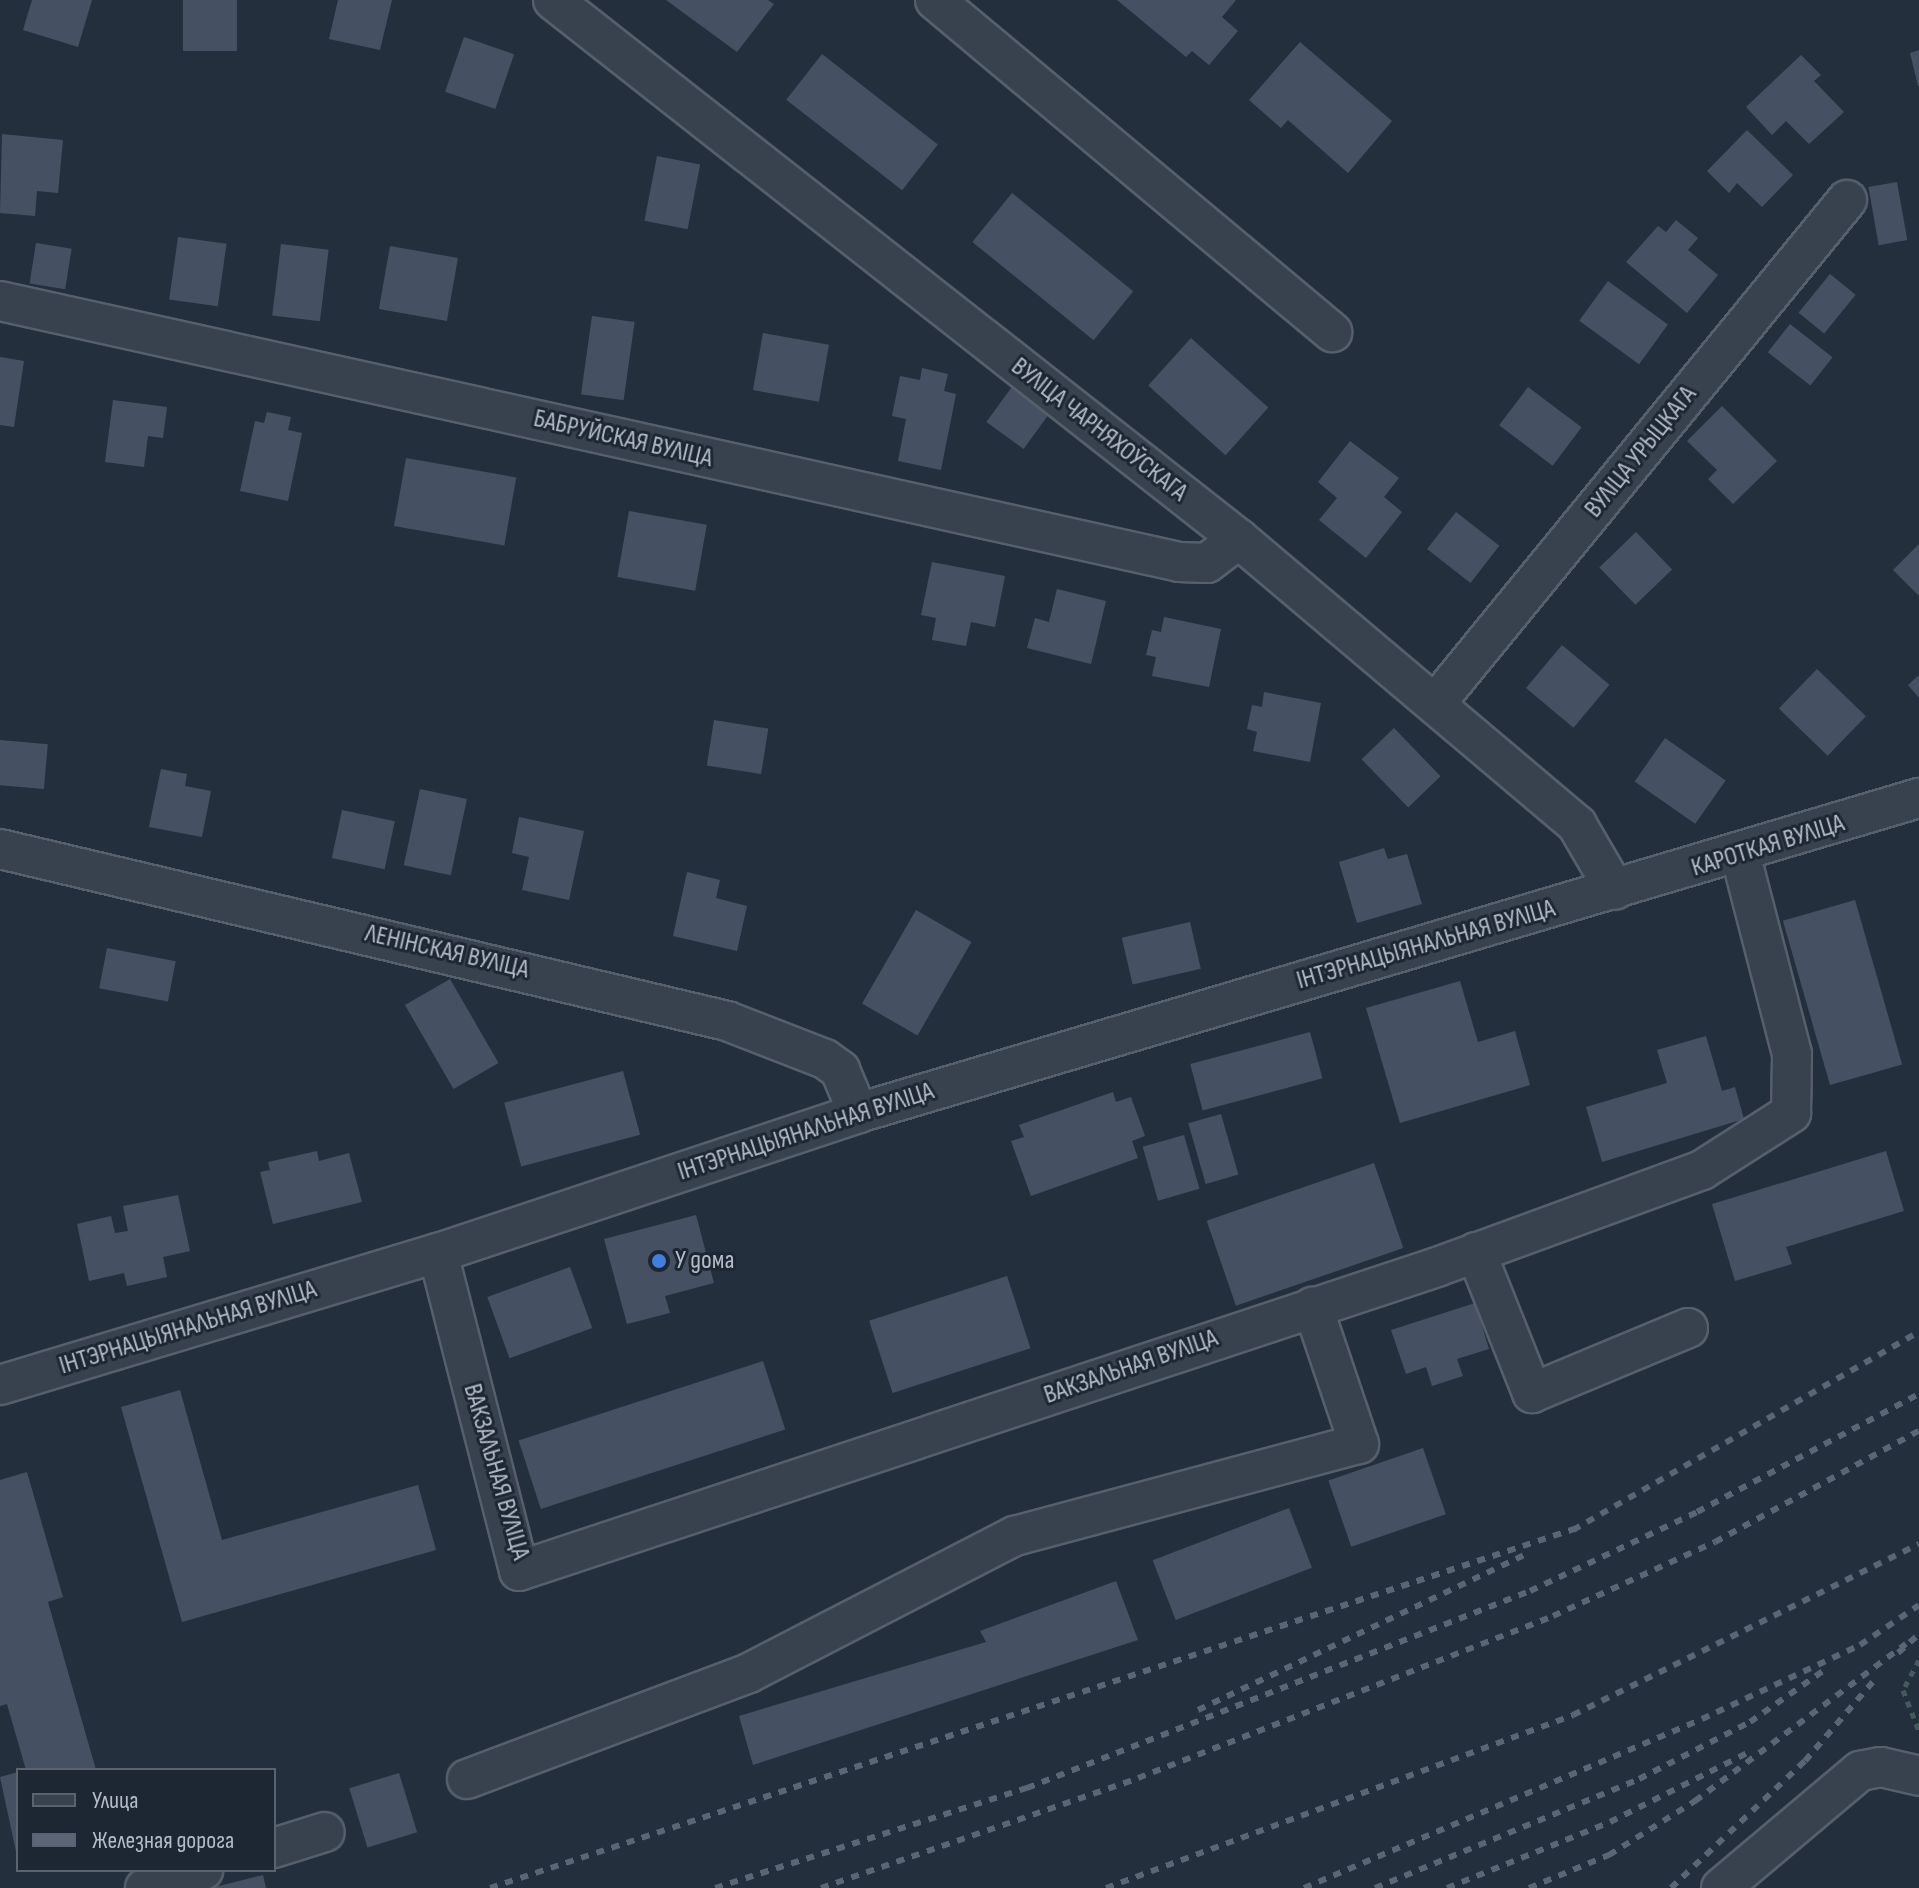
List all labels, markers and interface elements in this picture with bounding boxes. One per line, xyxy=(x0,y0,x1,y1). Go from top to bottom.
street label: ВУЛІЦА ЧАРНЯХОЎСКАГА xyxy=(1005,351,1193,509)
street label: ВУЛІЦА УРЫЦКАГА xyxy=(1578,380,1704,524)
street label: БАБРУЙСКАЯ ВУЛІЦА xyxy=(531,403,715,475)
street label: КАРОТКАЯ ВУЛІЦА xyxy=(1688,808,1848,884)
street label: ІНТЭРНАЦЫЯНАЛЬНАЯ ВУЛІЦА xyxy=(1293,893,1559,997)
street label: ЛЕНІНСКАЯ ВУЛІЦА xyxy=(362,918,532,986)
street label: ІНТЭРНАЦЫЯНАЛЬНАЯ ВУЛІЦА xyxy=(674,1076,938,1188)
place label: У дома xyxy=(675,1245,734,1277)
marker: У дома xyxy=(650,1252,668,1270)
street label: ІНТЭРНАЦЫЯНАЛЬНАЯ ВУЛІЦА xyxy=(56,1274,320,1382)
street label: ВАКЗАЛЬНАЯ ВУЛІЦА xyxy=(1040,1323,1222,1411)
street label: ВАКЗАЛЬНАЯ ВУЛІЦА xyxy=(456,1380,536,1564)
legend xyxy=(16,1768,276,1872)
text: Улица xyxy=(92,1786,138,1815)
text: Железная дорога xyxy=(92,1826,234,1855)

